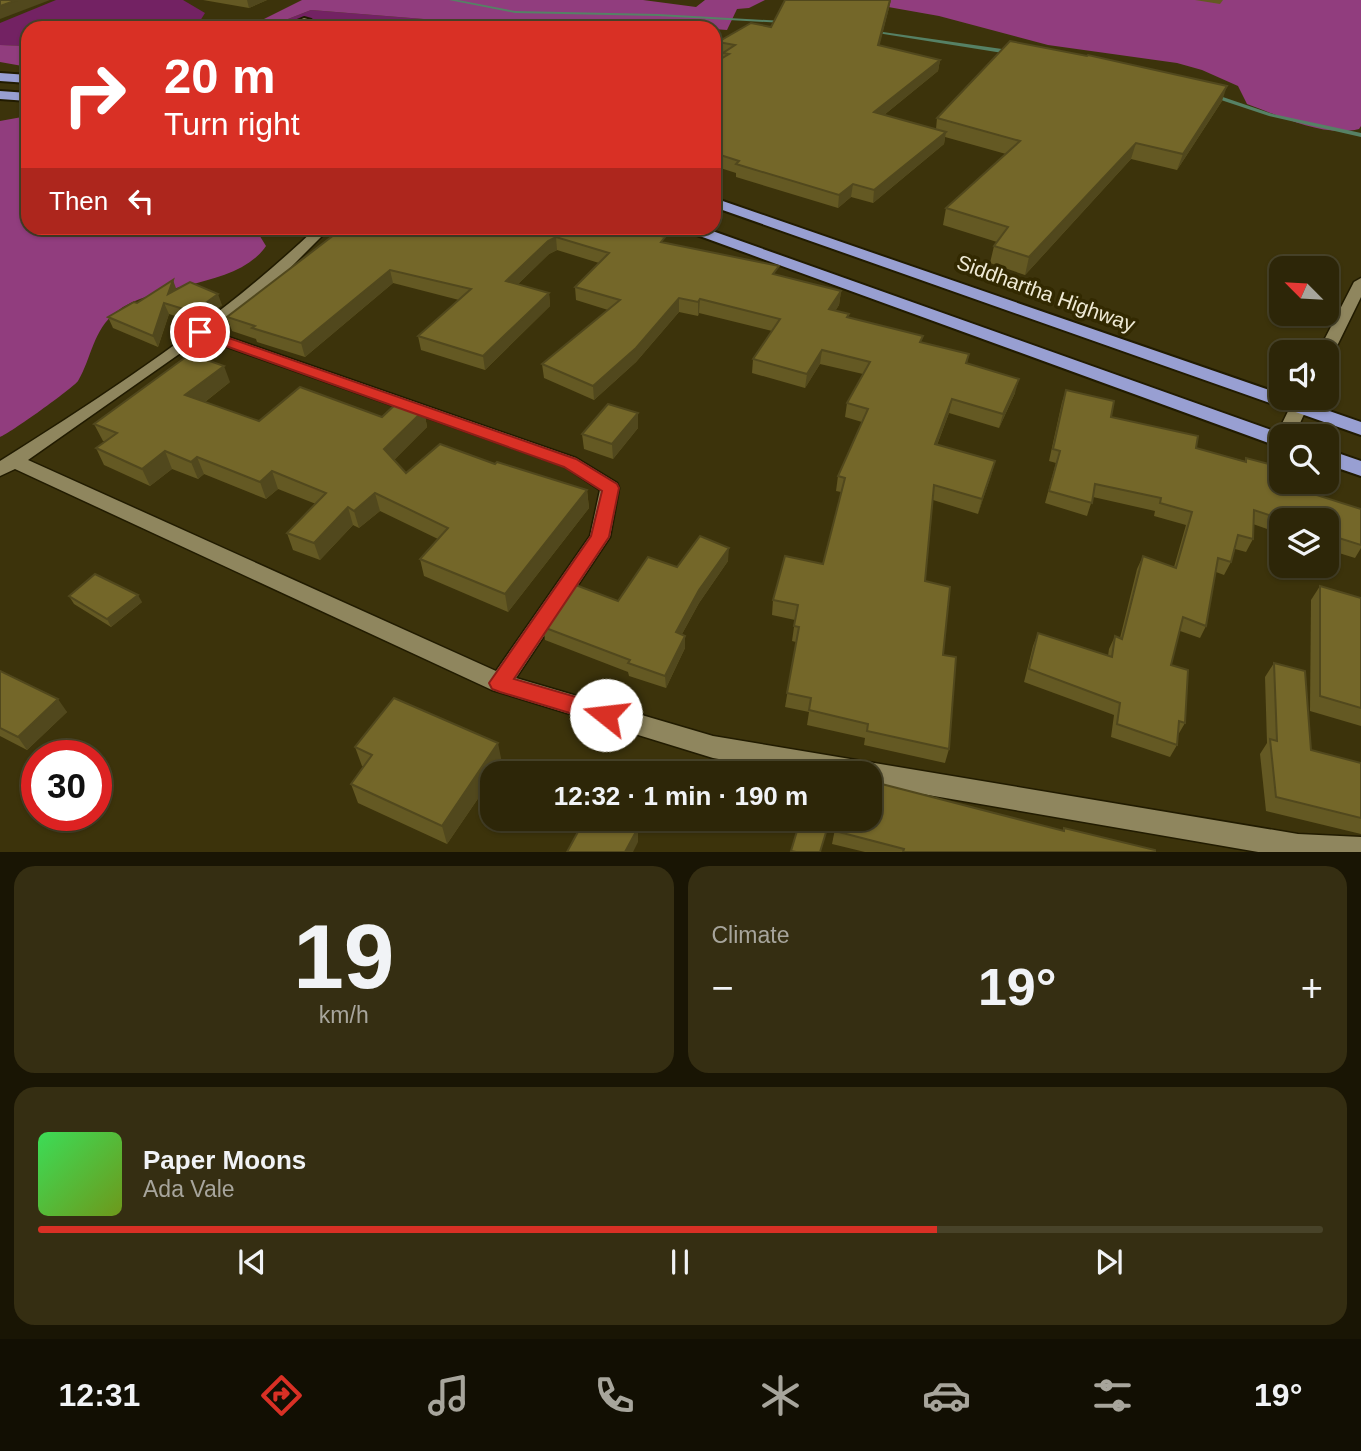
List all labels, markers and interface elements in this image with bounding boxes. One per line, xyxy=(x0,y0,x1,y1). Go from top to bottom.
icon: right xyxy=(49,49,140,140)
text: 20 m xyxy=(164,49,276,103)
text: Turn right xyxy=(164,106,300,142)
icon: left xyxy=(122,182,160,220)
text: Then xyxy=(49,186,108,216)
street label: Siddhartha Highway xyxy=(954,250,1139,336)
north arrow xyxy=(1269,256,1339,326)
map controls xyxy=(1269,256,1339,578)
pin xyxy=(170,302,230,362)
icon: arrive xyxy=(181,313,219,351)
button: sound xyxy=(1269,340,1339,410)
button: search xyxy=(1269,424,1339,494)
button: layers xyxy=(1269,508,1339,578)
position arrow xyxy=(569,678,643,752)
speed limit sign: 30 xyxy=(21,740,112,831)
text: 12:32 · 1 min · 190 m xyxy=(554,781,808,811)
text: 19 xyxy=(293,906,394,1007)
text: Climate xyxy=(712,922,789,948)
text: 19° xyxy=(978,958,1057,1016)
text: − xyxy=(712,967,734,1009)
text: + xyxy=(1301,967,1323,1009)
text: km/h xyxy=(319,1002,369,1028)
text: Paper Moons xyxy=(143,1145,306,1175)
text: Ada Vale xyxy=(143,1176,235,1202)
icon: previous xyxy=(233,1243,271,1281)
icon: pause xyxy=(661,1243,699,1281)
icon: next xyxy=(1090,1243,1128,1281)
icon: directions xyxy=(257,1371,306,1420)
icon: music xyxy=(424,1371,473,1420)
icon: phone xyxy=(590,1371,639,1420)
icon: climate xyxy=(756,1371,805,1420)
icon: car xyxy=(922,1371,971,1420)
icon: filters xyxy=(1088,1371,1137,1420)
text: 12:31 xyxy=(59,1377,140,1413)
text: 19° xyxy=(1254,1377,1302,1413)

